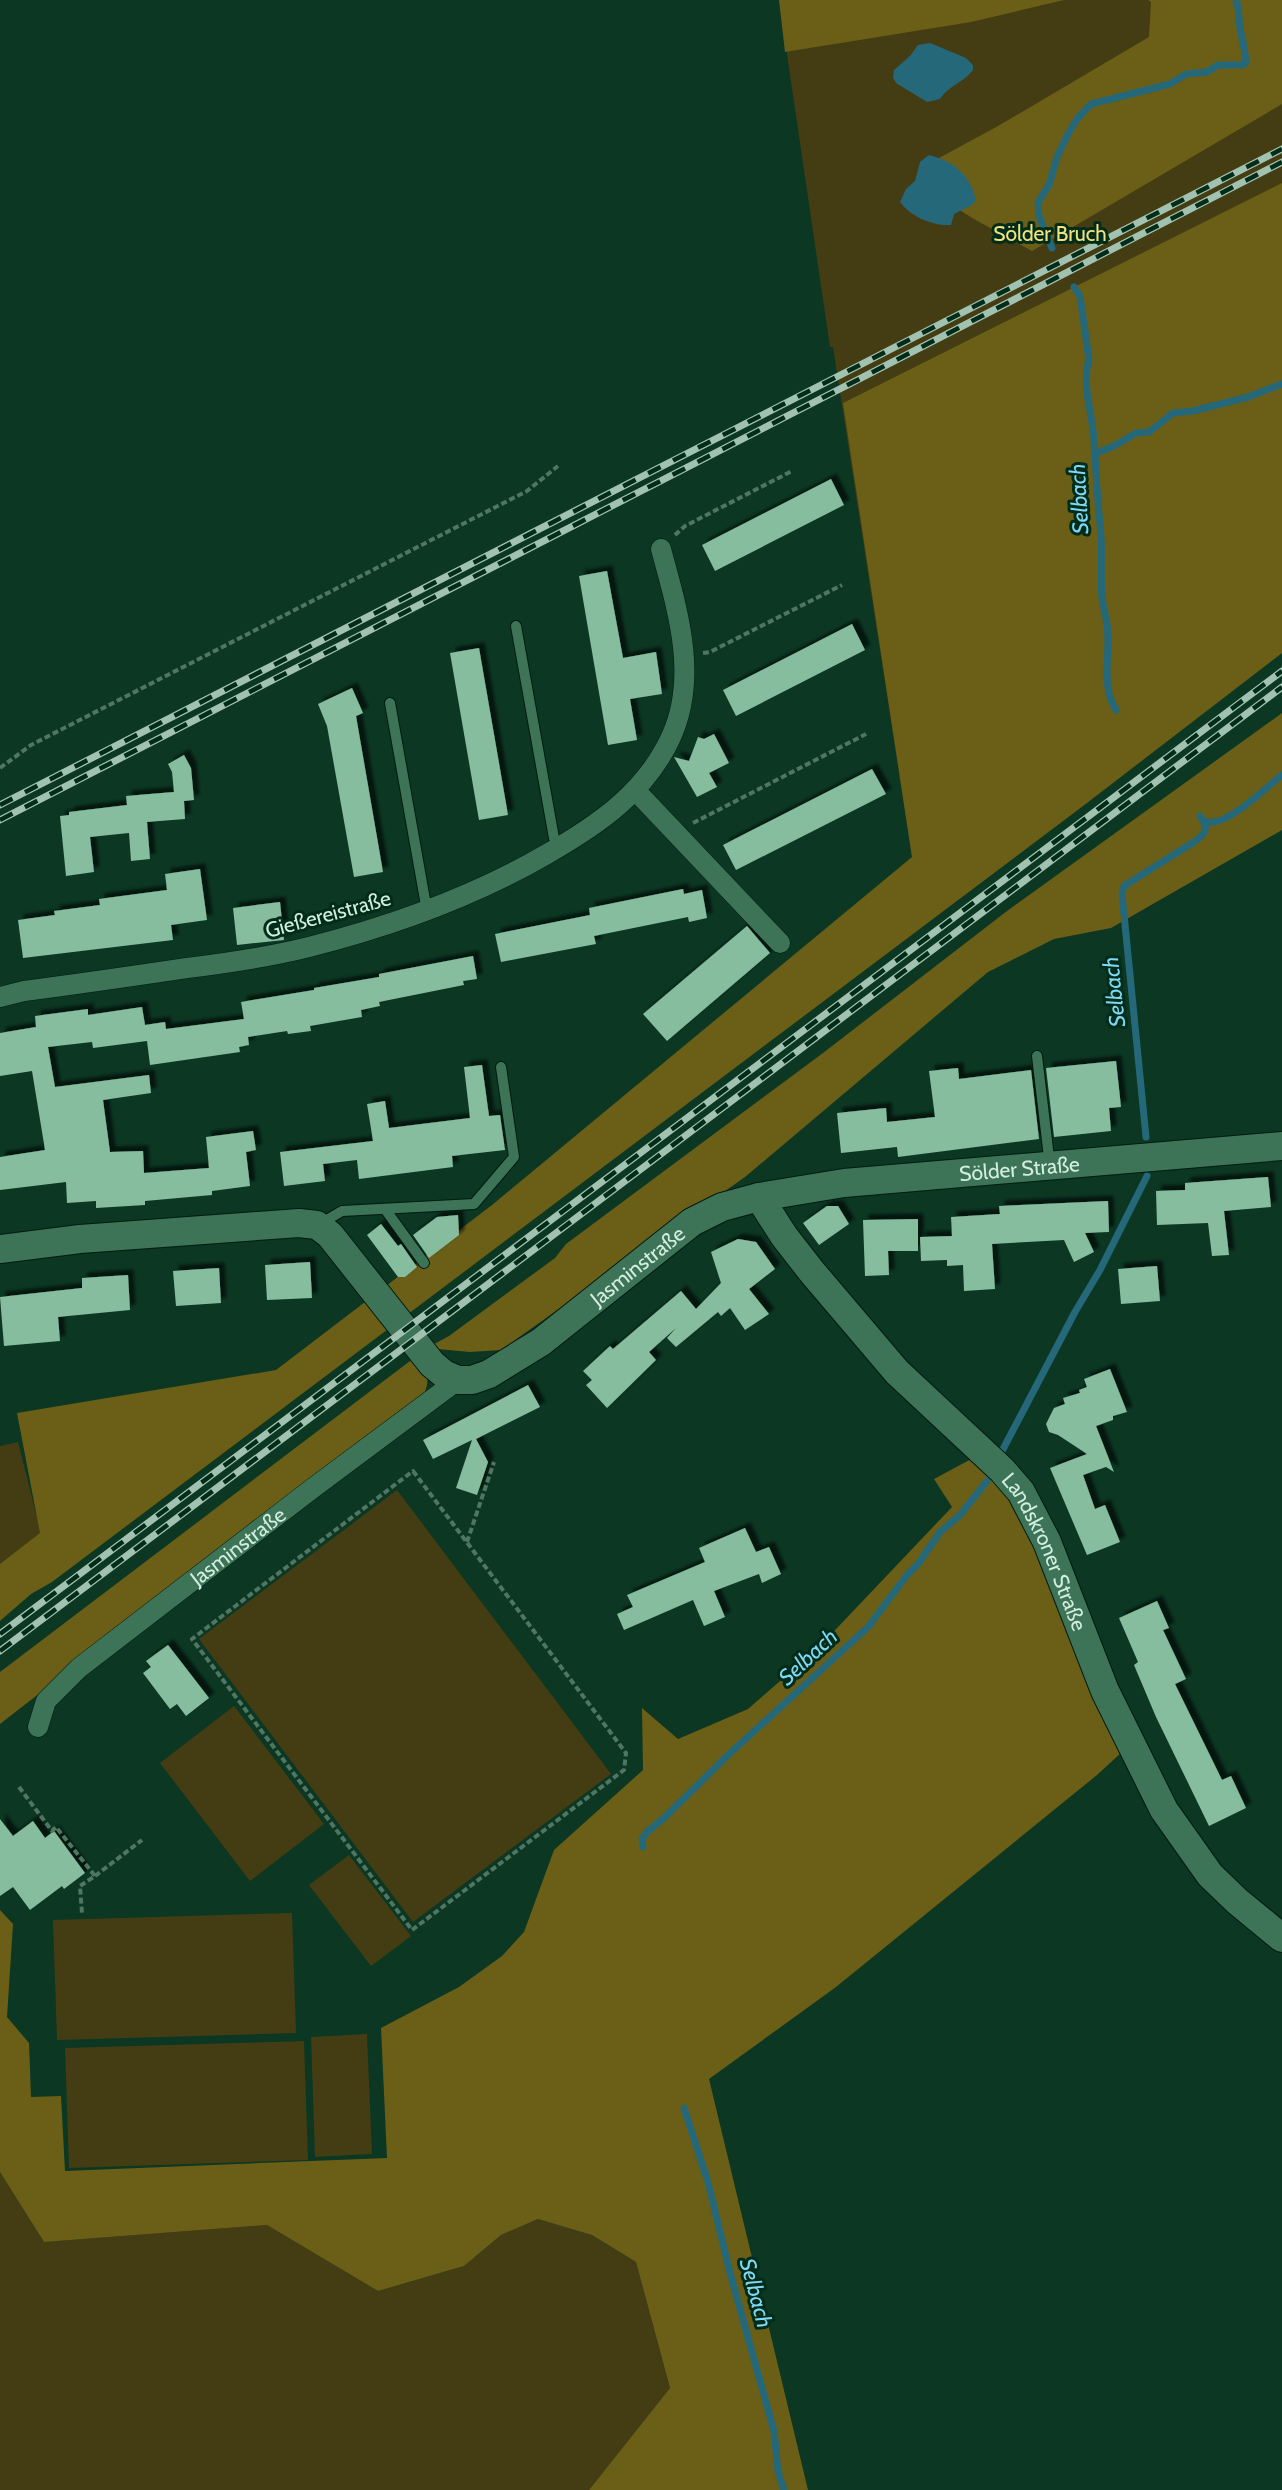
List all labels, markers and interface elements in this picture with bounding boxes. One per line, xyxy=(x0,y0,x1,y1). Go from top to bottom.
park label: Sölder Bruch xyxy=(993,221,1107,246)
water label: Selbach xyxy=(1064,463,1094,535)
street label: Gießereistraße xyxy=(263,885,394,943)
water label: Selbach xyxy=(1097,955,1131,1029)
street label: Sölder Straße xyxy=(958,1151,1081,1186)
street label: Jasminstraße xyxy=(584,1220,690,1311)
street label: Landskroner Straße xyxy=(997,1467,1093,1634)
street label: Jasminstraße xyxy=(184,1501,291,1591)
water label: Selbach xyxy=(773,1623,843,1691)
water label: Selbach xyxy=(734,2255,778,2331)

